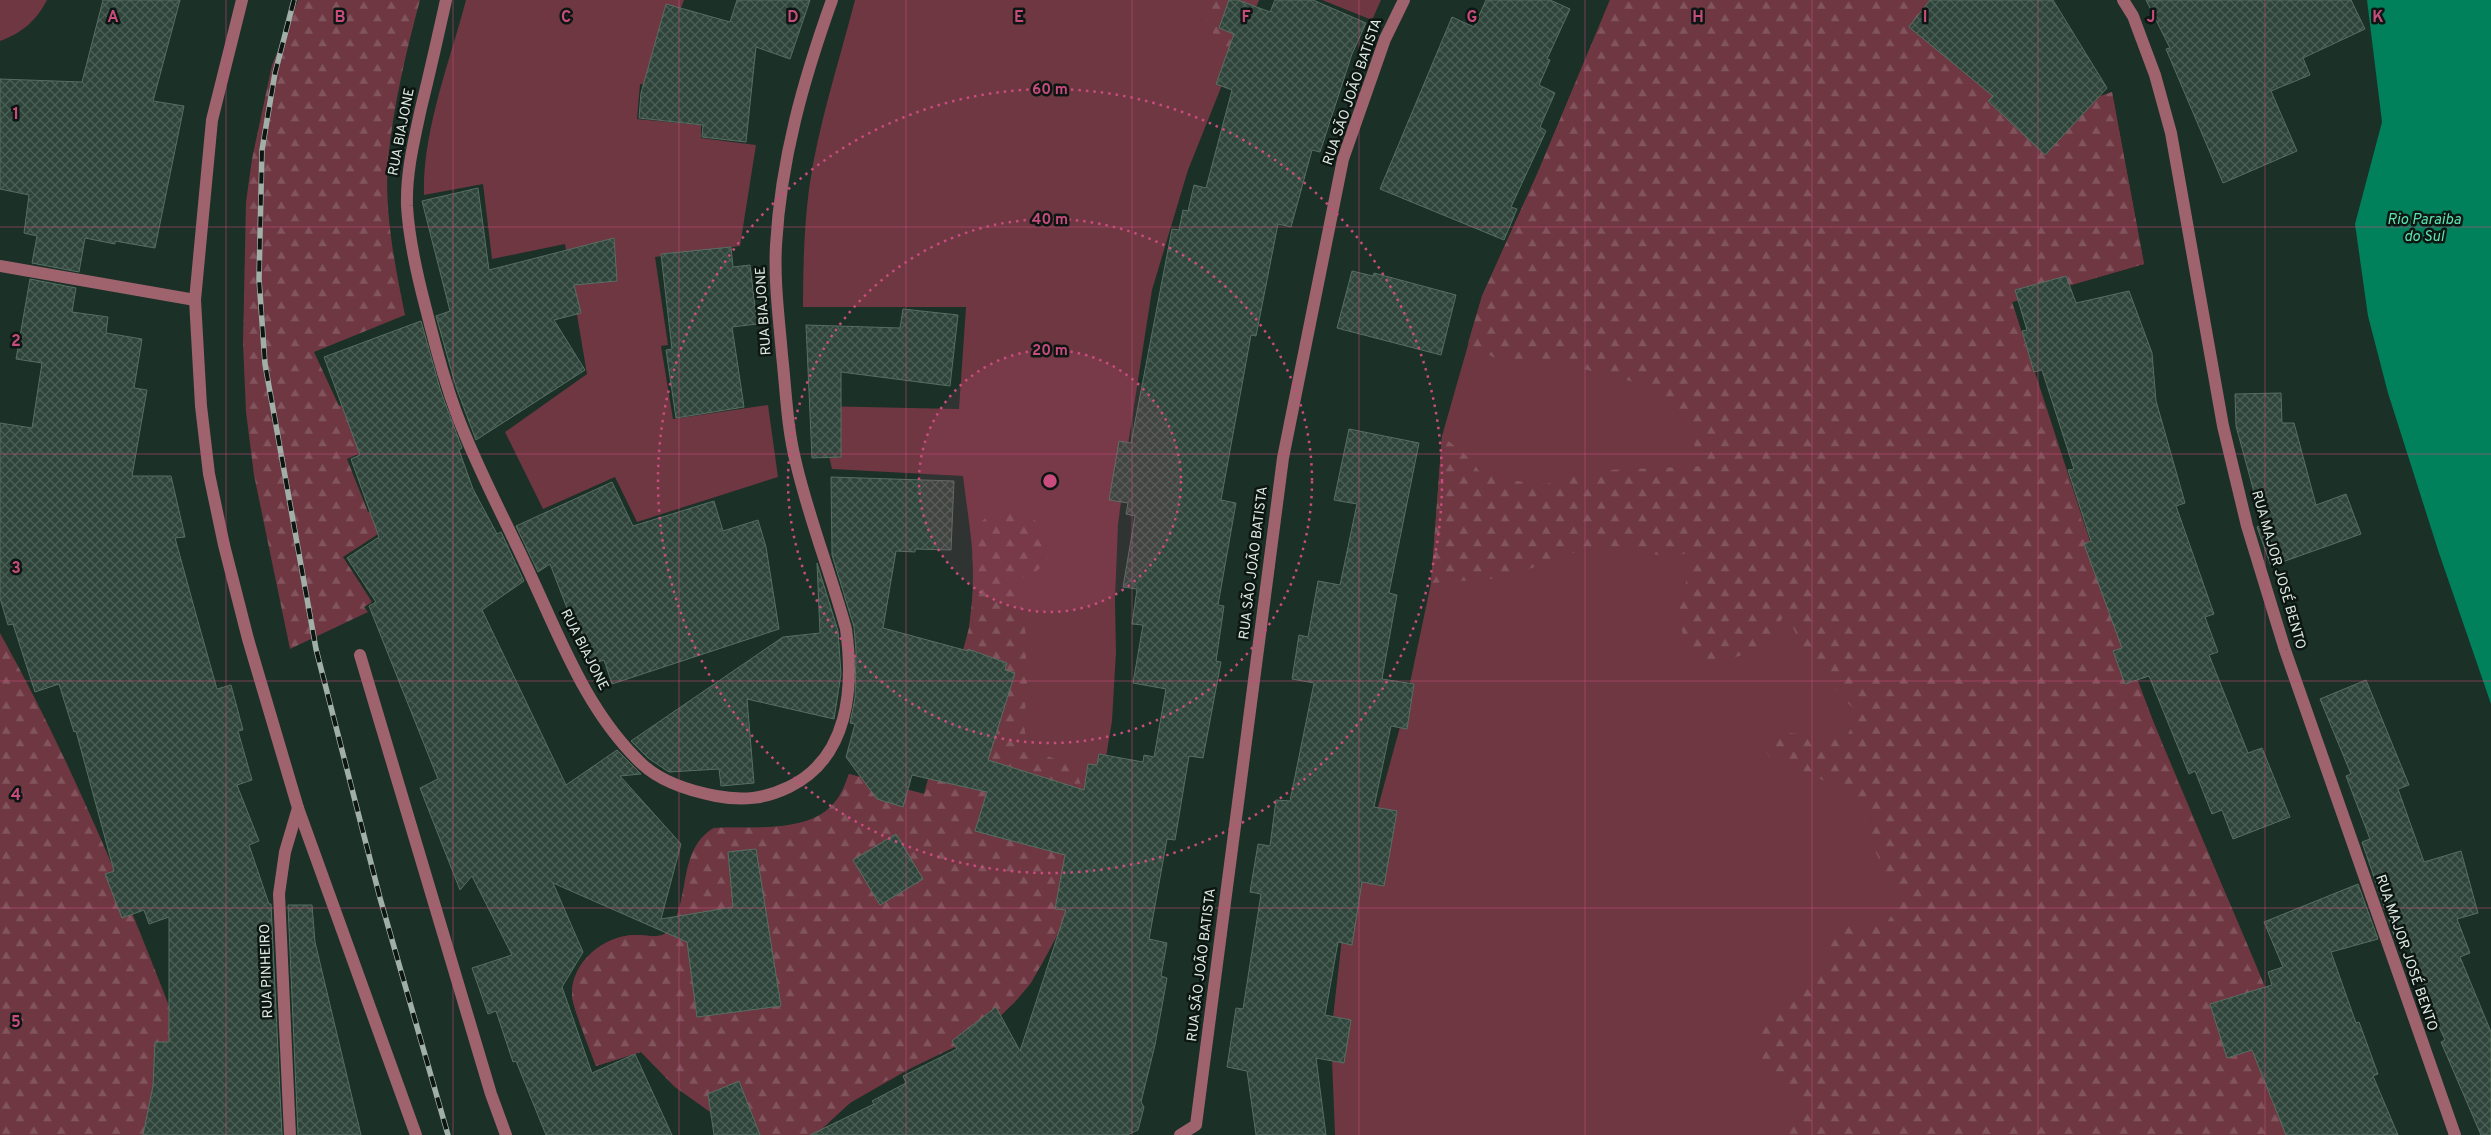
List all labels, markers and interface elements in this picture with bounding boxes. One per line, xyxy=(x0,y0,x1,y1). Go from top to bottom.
text: A xyxy=(107,8,119,28)
text: B xyxy=(334,8,346,28)
text: C xyxy=(561,8,571,28)
text: D xyxy=(787,8,799,28)
text: E xyxy=(1014,8,1024,28)
text: F xyxy=(1241,8,1251,28)
text: G xyxy=(1467,8,1477,28)
text: H xyxy=(1692,8,1704,28)
text: I xyxy=(1923,8,1927,28)
text: J xyxy=(2147,8,2155,28)
text: K xyxy=(2372,8,2384,28)
street label: RUA SÃO JOÃO BATISTA xyxy=(1320,16,1386,168)
text: 60 m xyxy=(1032,81,1068,100)
street label: RUA BIAJONE xyxy=(385,87,419,177)
text: 1 xyxy=(13,105,19,125)
text: 40 m xyxy=(1032,211,1068,230)
water label: Rio Paraiba do Sul xyxy=(2387,211,2461,247)
street label: RUA BIAJONE xyxy=(752,266,776,356)
text: 2 xyxy=(11,332,21,352)
text: 20 m xyxy=(1032,342,1068,361)
centre of rings xyxy=(1041,472,1059,490)
street label: RUA SÃO JOÃO BATISTA xyxy=(1236,485,1272,641)
street label: RUA MAJOR JOSÉ BENTO xyxy=(2247,488,2310,651)
text: 3 xyxy=(11,559,21,579)
street label: RUA BIAJONE xyxy=(556,607,612,693)
text: 4 xyxy=(11,786,21,806)
street label: RUA MAJOR JOSÉ BENTO xyxy=(2371,872,2442,1033)
street label: RUA SÃO JOÃO BATISTA xyxy=(1184,887,1220,1043)
street label: RUA PINHEIRO xyxy=(257,923,277,1019)
text: 5 xyxy=(11,1013,21,1033)

